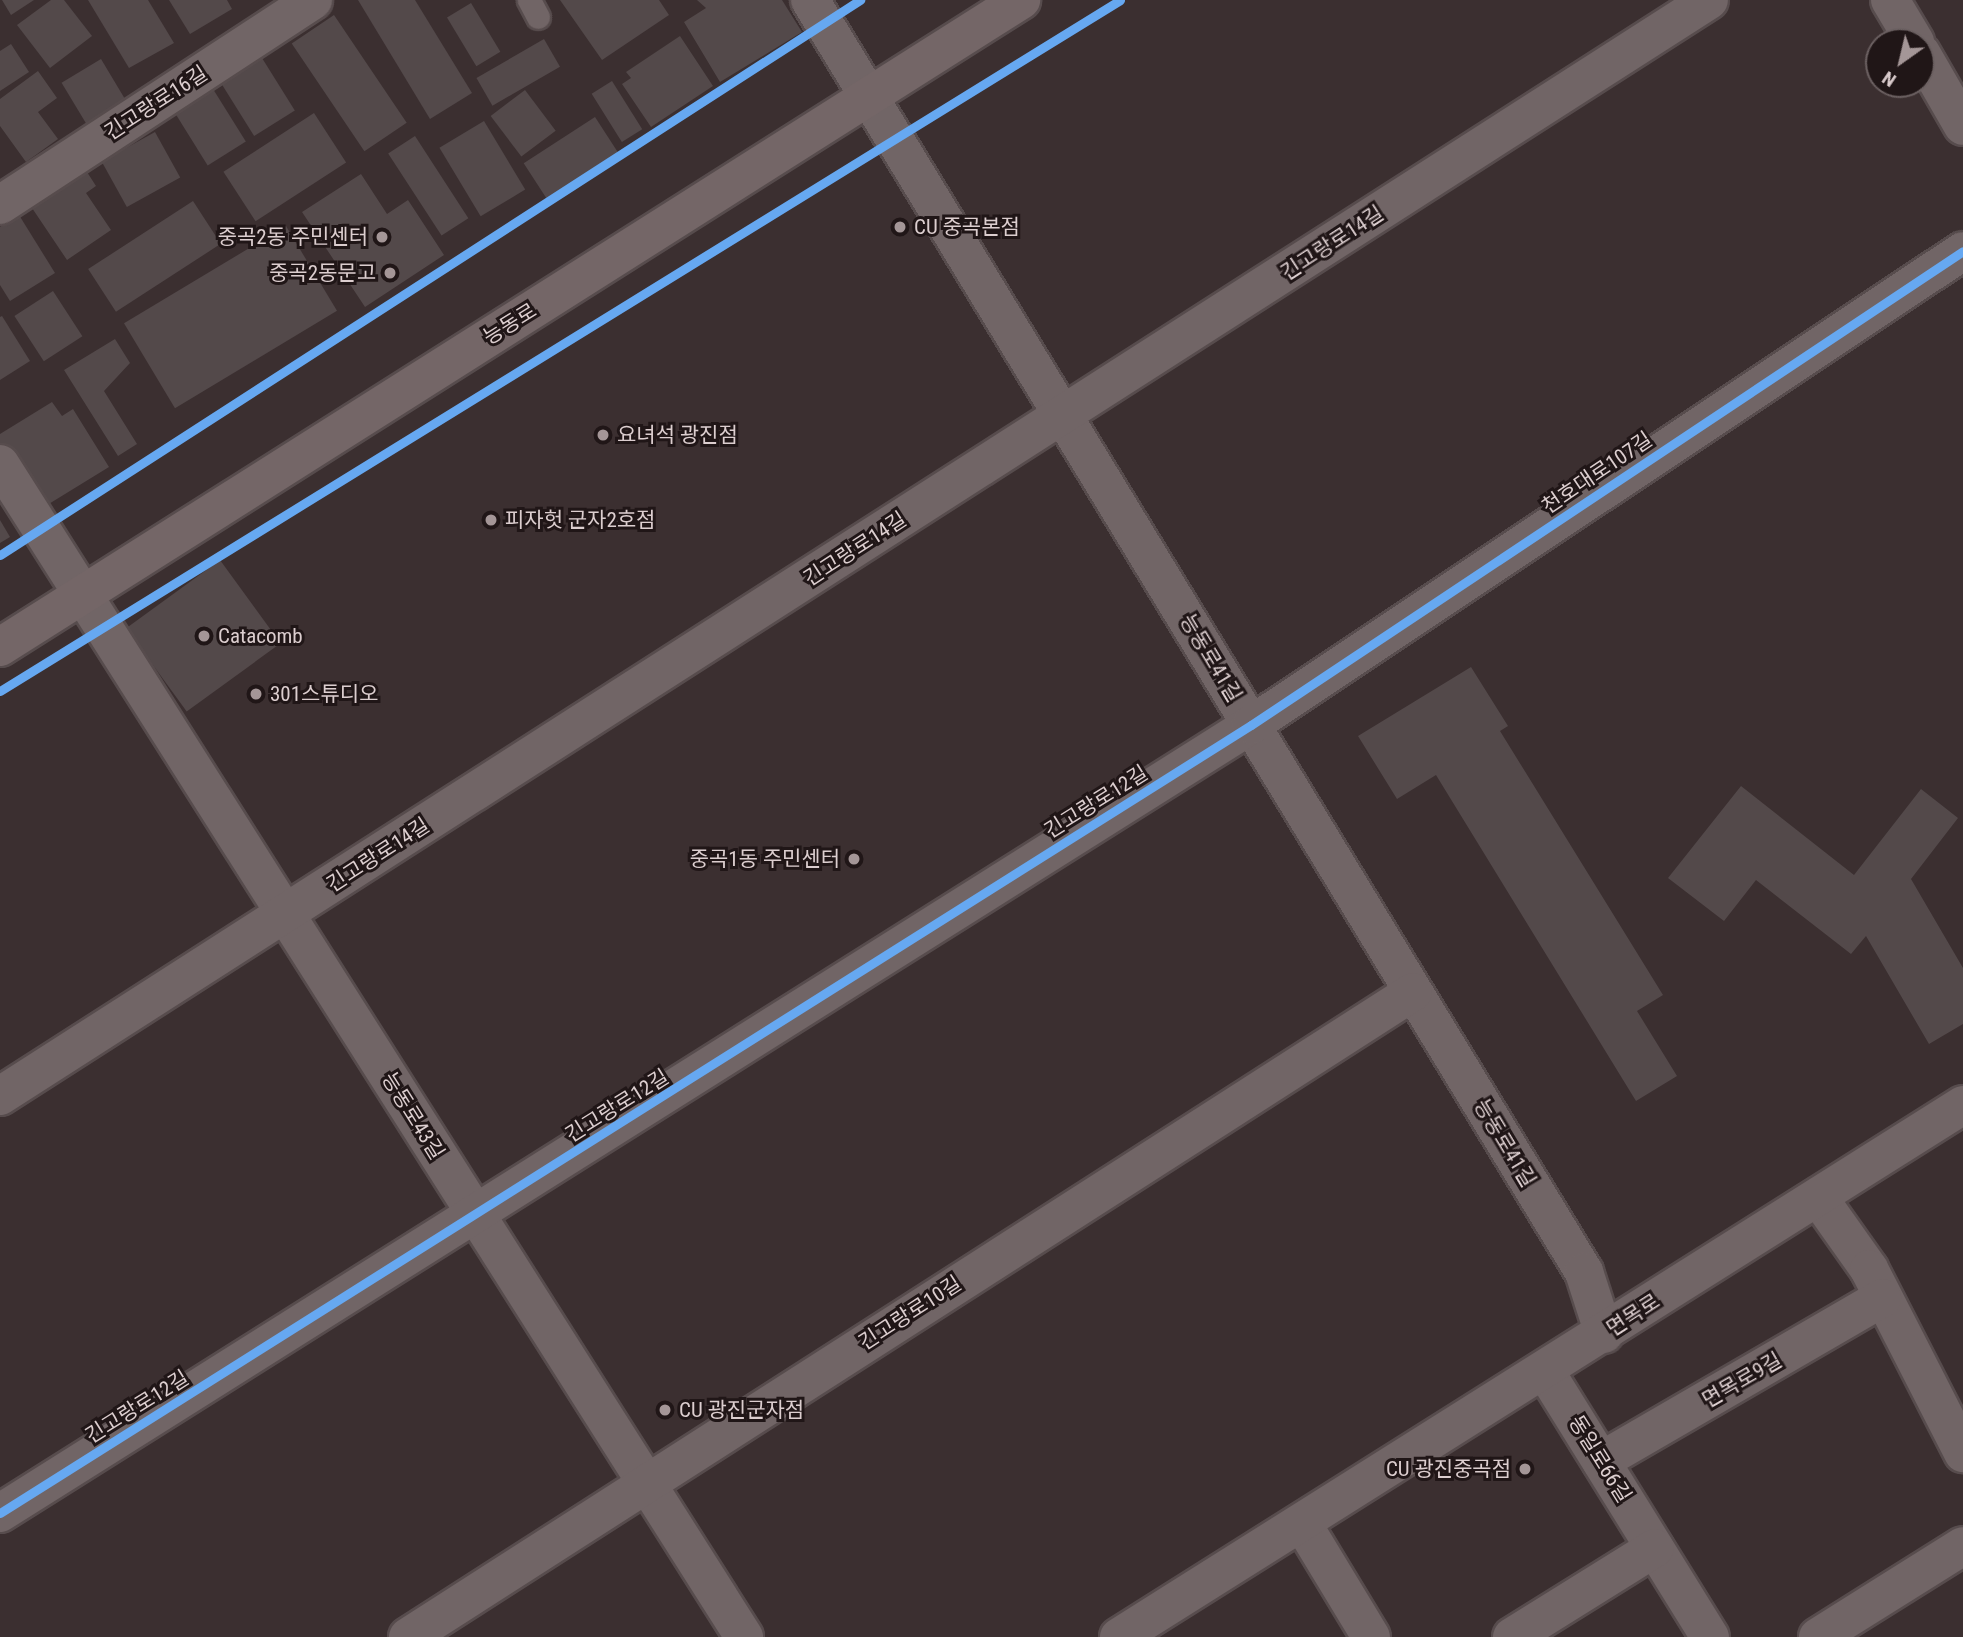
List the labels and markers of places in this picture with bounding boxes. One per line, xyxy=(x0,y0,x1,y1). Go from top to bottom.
place label: CU 중곡본점 xyxy=(914,214,1020,240)
marker: CU 중곡본점 xyxy=(892,219,908,235)
place label: 중곡2동 주민센터 xyxy=(218,224,368,250)
marker: 중곡2동 주민센터 xyxy=(374,229,390,245)
place label: 중곡2동문고 xyxy=(269,260,376,286)
marker: 중곡2동문고 xyxy=(382,265,398,281)
place label: 요녀석 광진점 xyxy=(617,422,738,448)
marker: 요녀석 광진점 xyxy=(595,427,611,443)
place label: 피자헛 군자2호점 xyxy=(505,507,655,533)
marker: 피자헛 군자2호점 xyxy=(483,512,499,528)
place label: Catacomb xyxy=(218,623,303,649)
marker: Catacomb xyxy=(196,628,212,644)
place label: 301스튜디오 xyxy=(270,681,378,707)
marker: 301스튜디오 xyxy=(248,686,264,702)
place label: 중곡1동 주민센터 xyxy=(690,846,840,872)
marker: 중곡1동 주민센터 xyxy=(846,851,862,867)
place label: CU 광진군자점 xyxy=(679,1397,804,1423)
marker: CU 광진군자점 xyxy=(657,1402,673,1418)
place label: CU 광진중곡점 xyxy=(1386,1456,1511,1482)
marker: CU 광진중곡점 xyxy=(1517,1461,1533,1477)

